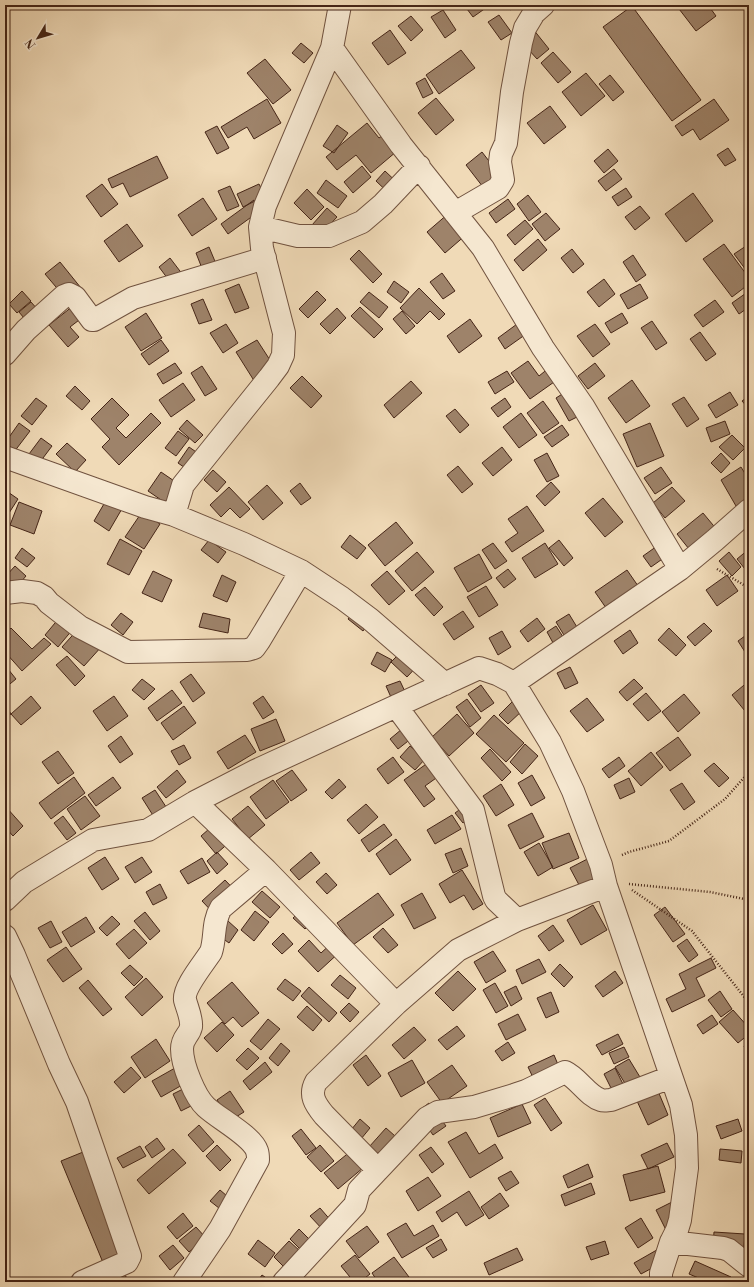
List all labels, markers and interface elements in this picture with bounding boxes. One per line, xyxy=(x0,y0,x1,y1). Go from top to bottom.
north arrow xyxy=(18,18,58,58)
text: N xyxy=(23,36,39,51)

